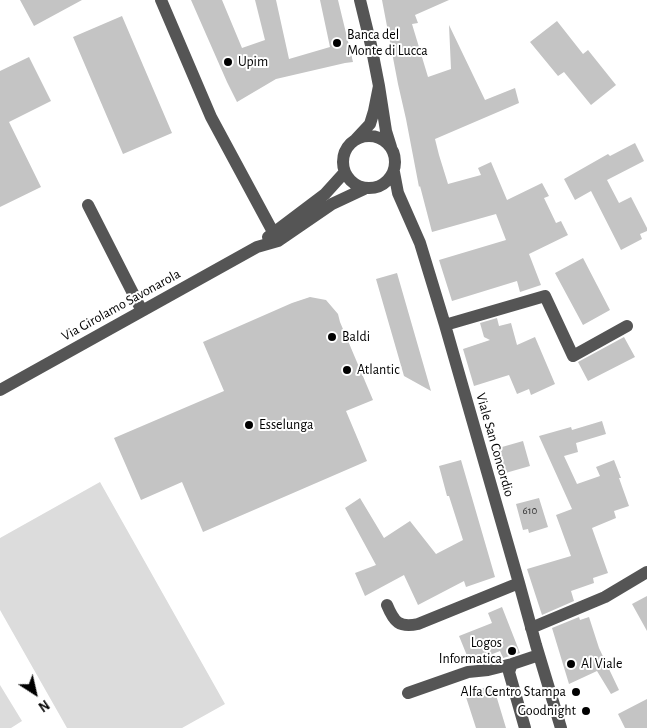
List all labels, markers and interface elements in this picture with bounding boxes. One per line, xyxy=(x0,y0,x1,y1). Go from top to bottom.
place label: Banca del Monte di Lucca xyxy=(347,27,428,59)
marker: Banca del Monte di Lucca xyxy=(331,37,343,49)
place label: Upim xyxy=(238,54,268,70)
marker: Upim xyxy=(222,56,234,68)
street label: Via Girolamo Savonarola xyxy=(59,265,183,345)
place label: Baldi xyxy=(342,329,370,345)
marker: Baldi xyxy=(326,331,338,343)
place label: Atlantic xyxy=(357,362,400,378)
marker: Atlantic xyxy=(341,364,353,376)
street label: Viale San Concordio xyxy=(472,391,518,499)
place label: Esselunga xyxy=(259,417,313,433)
marker: Esselunga xyxy=(243,419,255,431)
house number: 610 xyxy=(523,504,537,518)
place label: Logos Informatica xyxy=(439,635,502,668)
marker: Logos Informatica xyxy=(506,645,518,657)
place label: Al Viale xyxy=(581,656,623,672)
marker: Al Viale xyxy=(565,658,577,670)
north arrow xyxy=(10,668,60,718)
place label: Alfa Centro Stampa xyxy=(461,684,566,700)
marker: Alfa Centro Stampa xyxy=(570,686,582,698)
text: N xyxy=(36,697,52,714)
place label: Goodnight xyxy=(518,703,576,719)
marker: Goodnight xyxy=(580,705,592,717)

